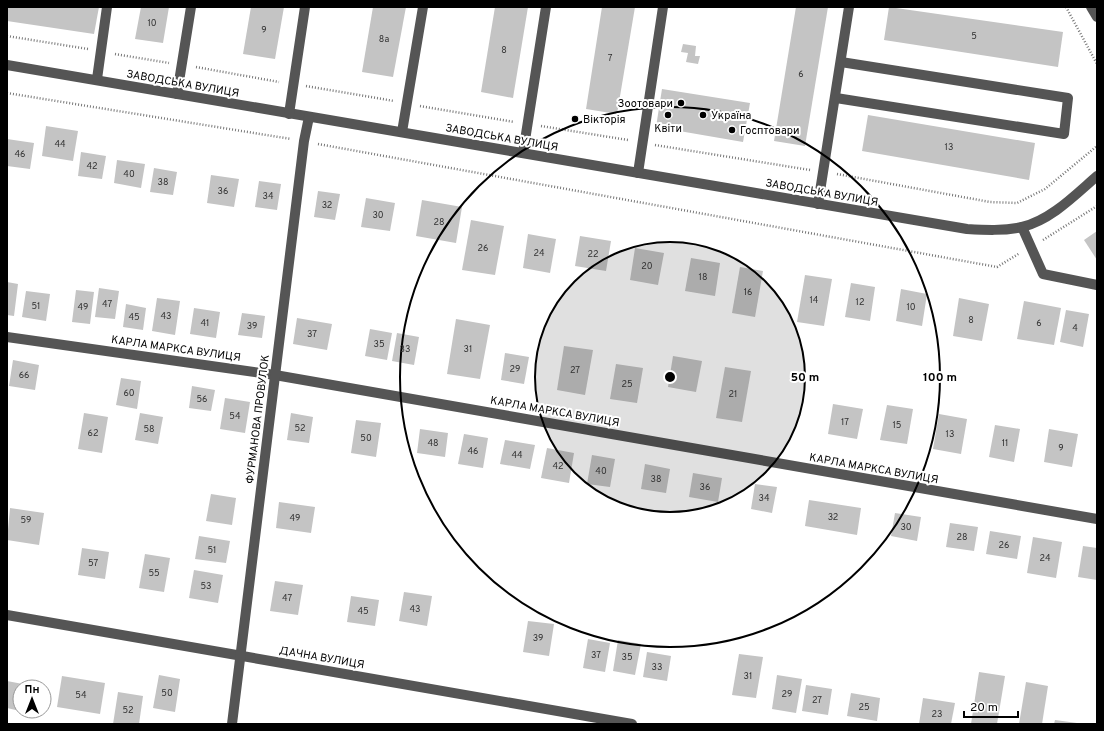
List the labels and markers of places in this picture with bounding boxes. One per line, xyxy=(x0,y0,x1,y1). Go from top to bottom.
place label: Зоотовари xyxy=(618,97,673,111)
marker: Зоотовари xyxy=(676,98,686,108)
place label: Україна xyxy=(711,109,752,123)
marker: Квіти xyxy=(663,110,673,120)
marker: Україна xyxy=(698,110,708,120)
place label: Вікторія xyxy=(583,113,625,127)
marker: Вікторія xyxy=(570,114,580,124)
place label: Квіти xyxy=(654,122,682,136)
place label: Госптовари xyxy=(740,124,800,138)
marker: Госптовари xyxy=(727,125,737,135)
centre of rings xyxy=(663,370,677,384)

